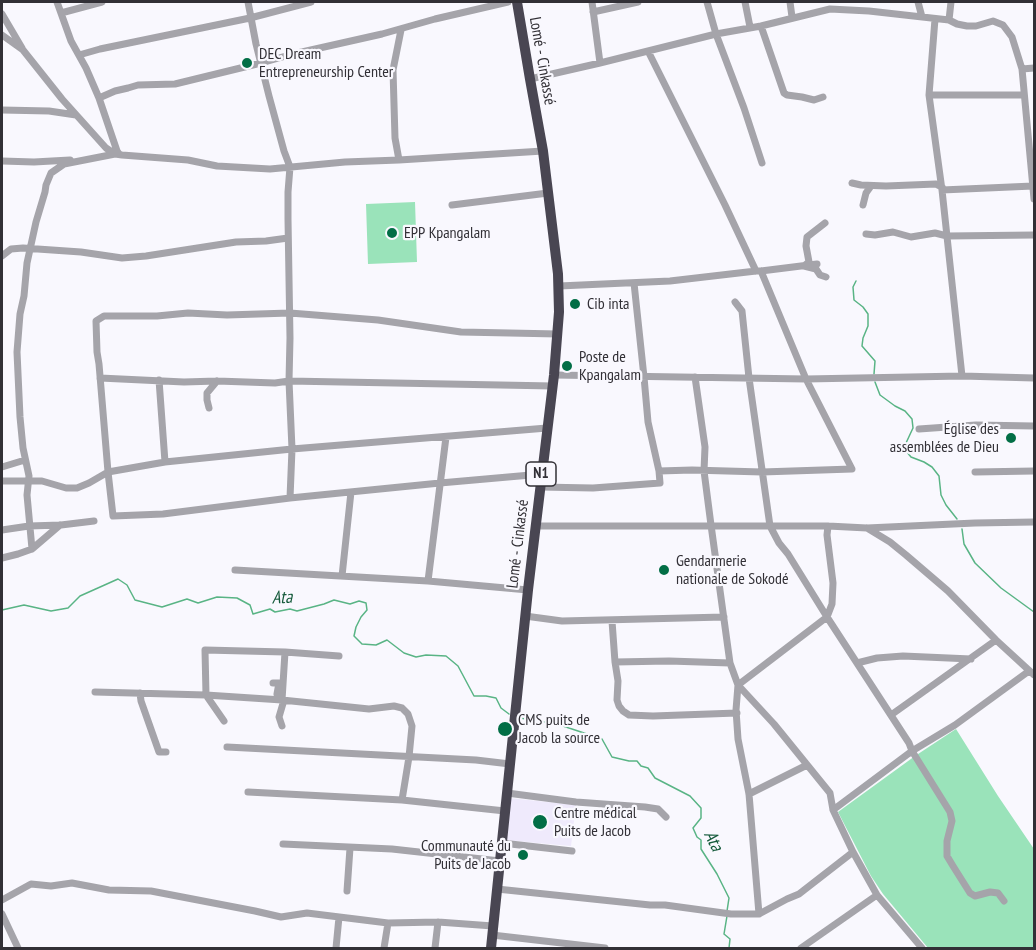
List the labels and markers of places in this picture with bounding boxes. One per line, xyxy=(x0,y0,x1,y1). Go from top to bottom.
place label: DEC Dream Entrepreneurship Center xyxy=(259,44,393,82)
marker: DEC Dream Entrepreneurship Center xyxy=(240,56,254,70)
place label: EPP Kpangalam xyxy=(404,223,490,243)
marker: EPP Kpangalam xyxy=(385,226,399,240)
place label: Cib inta xyxy=(587,294,629,314)
marker: Cib inta xyxy=(568,297,582,311)
place label: Poste de Kpangalam xyxy=(579,347,641,385)
marker: Poste de Kpangalam xyxy=(560,359,574,373)
place label: Église des assemblées de Dieu xyxy=(890,419,999,457)
marker: Église des assemblées de Dieu xyxy=(1004,431,1018,445)
place label: Gendarmerie nationale de Sokodé xyxy=(676,551,789,589)
marker: Gendarmerie nationale de Sokodé xyxy=(657,563,671,577)
place label: CMS puits de Jacob la source xyxy=(518,710,600,748)
marker: CMS puits de Jacob la source xyxy=(496,720,514,738)
place label: Centre médical Puits de Jacob xyxy=(554,803,637,841)
marker: Centre médical Puits de Jacob xyxy=(531,813,549,831)
place label: Communauté du Puits de Jacob xyxy=(421,836,511,874)
marker: Communauté du Puits de Jacob xyxy=(516,848,530,862)

